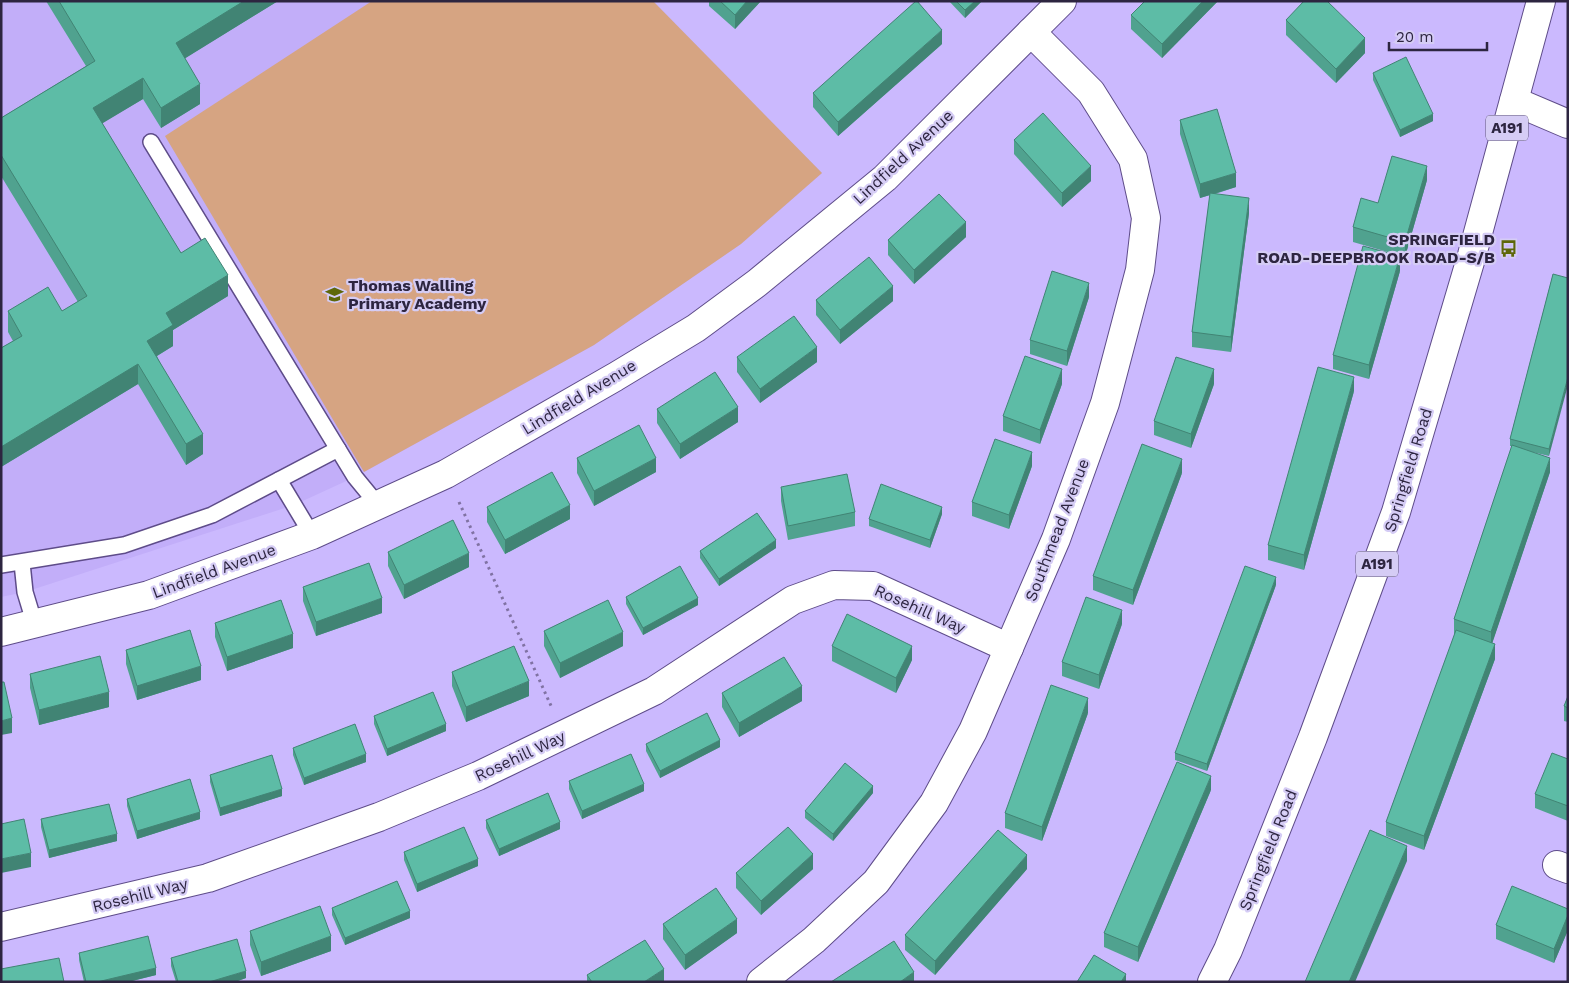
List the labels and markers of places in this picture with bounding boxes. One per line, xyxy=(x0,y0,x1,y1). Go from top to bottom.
place label: SPRINGFIELD ROAD-DEEPBROOK ROAD-S/B xyxy=(1257,230,1495,267)
bus stop icon: SPRINGFIELD ROAD-DEEPBROOK ROAD-S/B xyxy=(1499,238,1519,258)
place label: Thomas Walling Primary Academy xyxy=(348,276,487,313)
school or university icon: Thomas Walling Primary Academy xyxy=(324,284,344,304)

